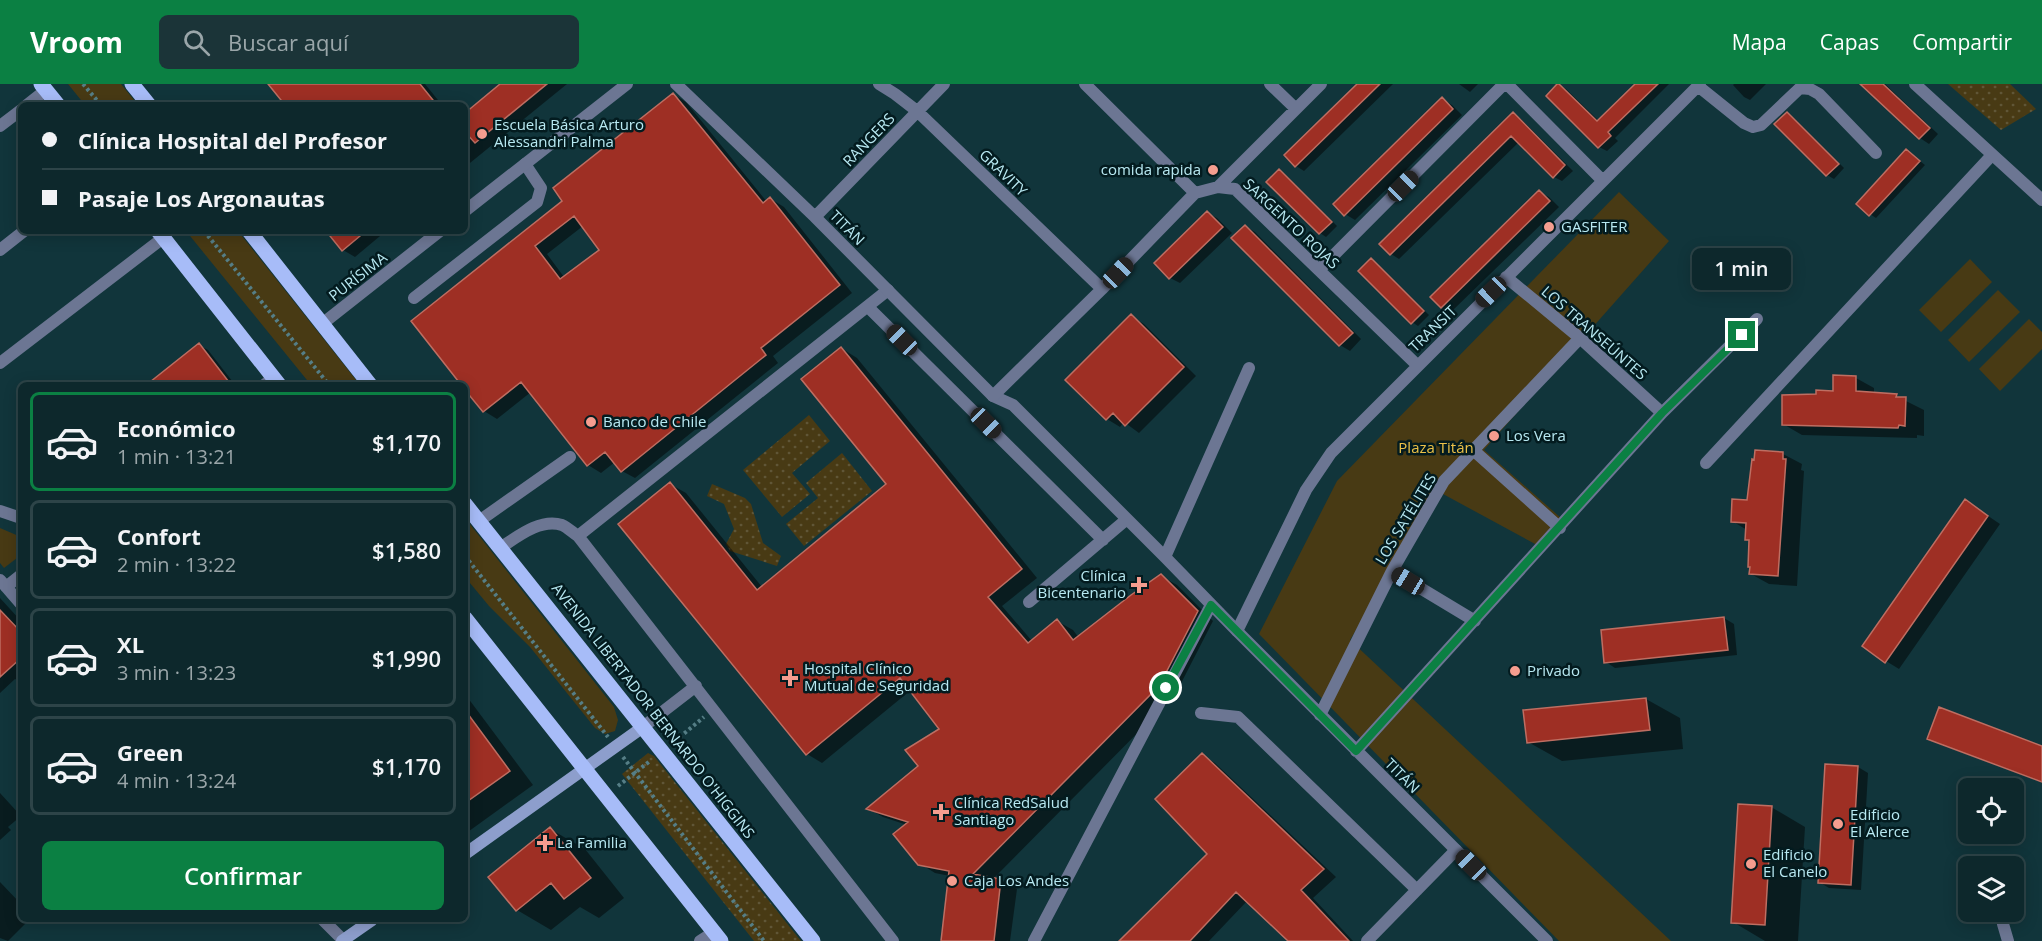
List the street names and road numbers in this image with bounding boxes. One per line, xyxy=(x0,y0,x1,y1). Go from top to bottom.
street label: RANGERS xyxy=(838,108,899,170)
street label: GRAVITY xyxy=(975,144,1032,201)
street label: SARGENTO ROJAS xyxy=(1240,174,1344,273)
street label: TITÁN xyxy=(826,206,869,249)
street label: PURÍSIMA xyxy=(324,247,391,305)
street label: LOS TRANSEÚNTES xyxy=(1538,281,1652,384)
street label: TRANSIT xyxy=(1404,300,1461,356)
street label: LOS SATÉLITES xyxy=(1370,469,1440,568)
street label: AVENIDA LIBERTADOR BERNARDO O'HIGGINS xyxy=(548,579,760,842)
street label: TITÁN xyxy=(1381,754,1424,797)

